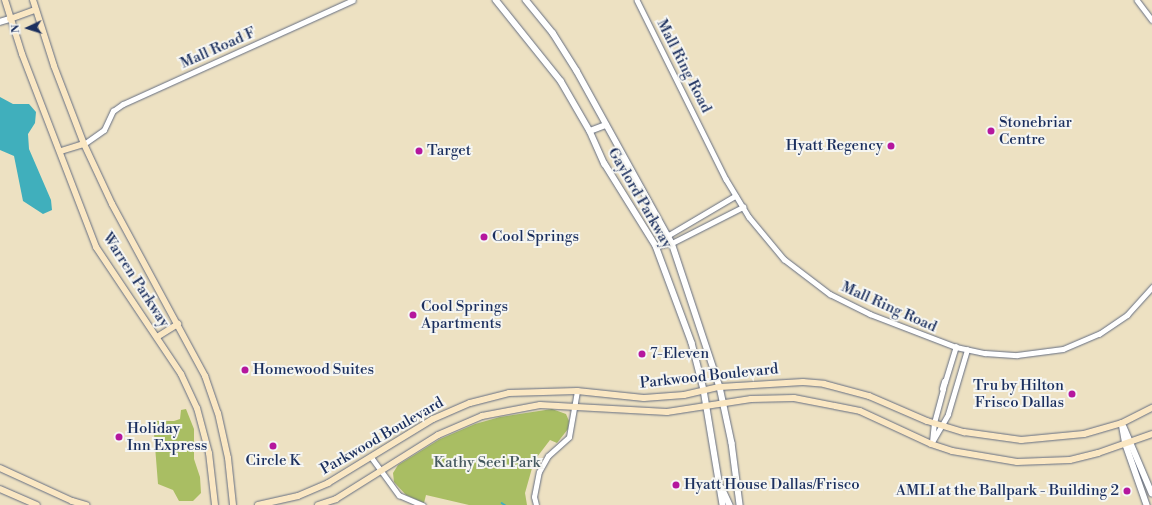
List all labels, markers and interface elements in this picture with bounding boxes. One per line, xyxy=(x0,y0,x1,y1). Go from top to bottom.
north arrow xyxy=(8,8,48,48)
street label: Mall Ring Road xyxy=(653,16,715,116)
street label: Mall Road F xyxy=(178,23,258,73)
text: N xyxy=(9,24,23,34)
place label: Stonebriar Centre xyxy=(999,113,1072,148)
marker: Stonebriar Centre xyxy=(986,126,996,136)
place label: Hyatt Regency xyxy=(786,137,883,155)
marker: Hyatt Regency xyxy=(886,141,896,151)
place label: Target xyxy=(427,142,471,160)
street label: Gaylord Parkway xyxy=(604,145,676,251)
marker: Target xyxy=(414,146,424,156)
place label: Cool Springs xyxy=(492,228,579,246)
street label: Warren Parkway xyxy=(99,229,173,331)
marker: Cool Springs xyxy=(479,232,489,242)
street label: Mall Ring Road xyxy=(838,278,940,336)
place label: Cool Springs Apartments xyxy=(421,297,508,332)
marker: Cool Springs Apartments xyxy=(408,310,418,320)
place label: 7-Eleven xyxy=(650,345,709,363)
marker: 7-Eleven xyxy=(637,349,647,359)
street label: Parkwood Boulevard xyxy=(639,360,779,392)
place label: Homewood Suites xyxy=(253,361,374,379)
marker: Homewood Suites xyxy=(240,365,250,375)
place label: Tru by Hilton Frisco Dallas xyxy=(973,376,1064,411)
marker: Tru by Hilton Frisco Dallas xyxy=(1067,389,1077,399)
street label: Parkwood Boulevard xyxy=(317,393,447,479)
place label: Holiday Inn Express xyxy=(127,419,207,454)
marker: Holiday Inn Express xyxy=(114,432,124,442)
marker: Circle K xyxy=(268,441,278,451)
place label: Circle K xyxy=(245,452,301,470)
park label: Kathy Seei Park xyxy=(434,454,540,472)
place label: Hyatt House Dallas/Frisco xyxy=(684,476,860,494)
marker: Hyatt House Dallas/Frisco xyxy=(671,480,681,490)
place label: AMLI at the Ballpark - Building 2 xyxy=(896,482,1119,500)
marker: AMLI at the Ballpark - Building 2 xyxy=(1122,486,1132,496)

